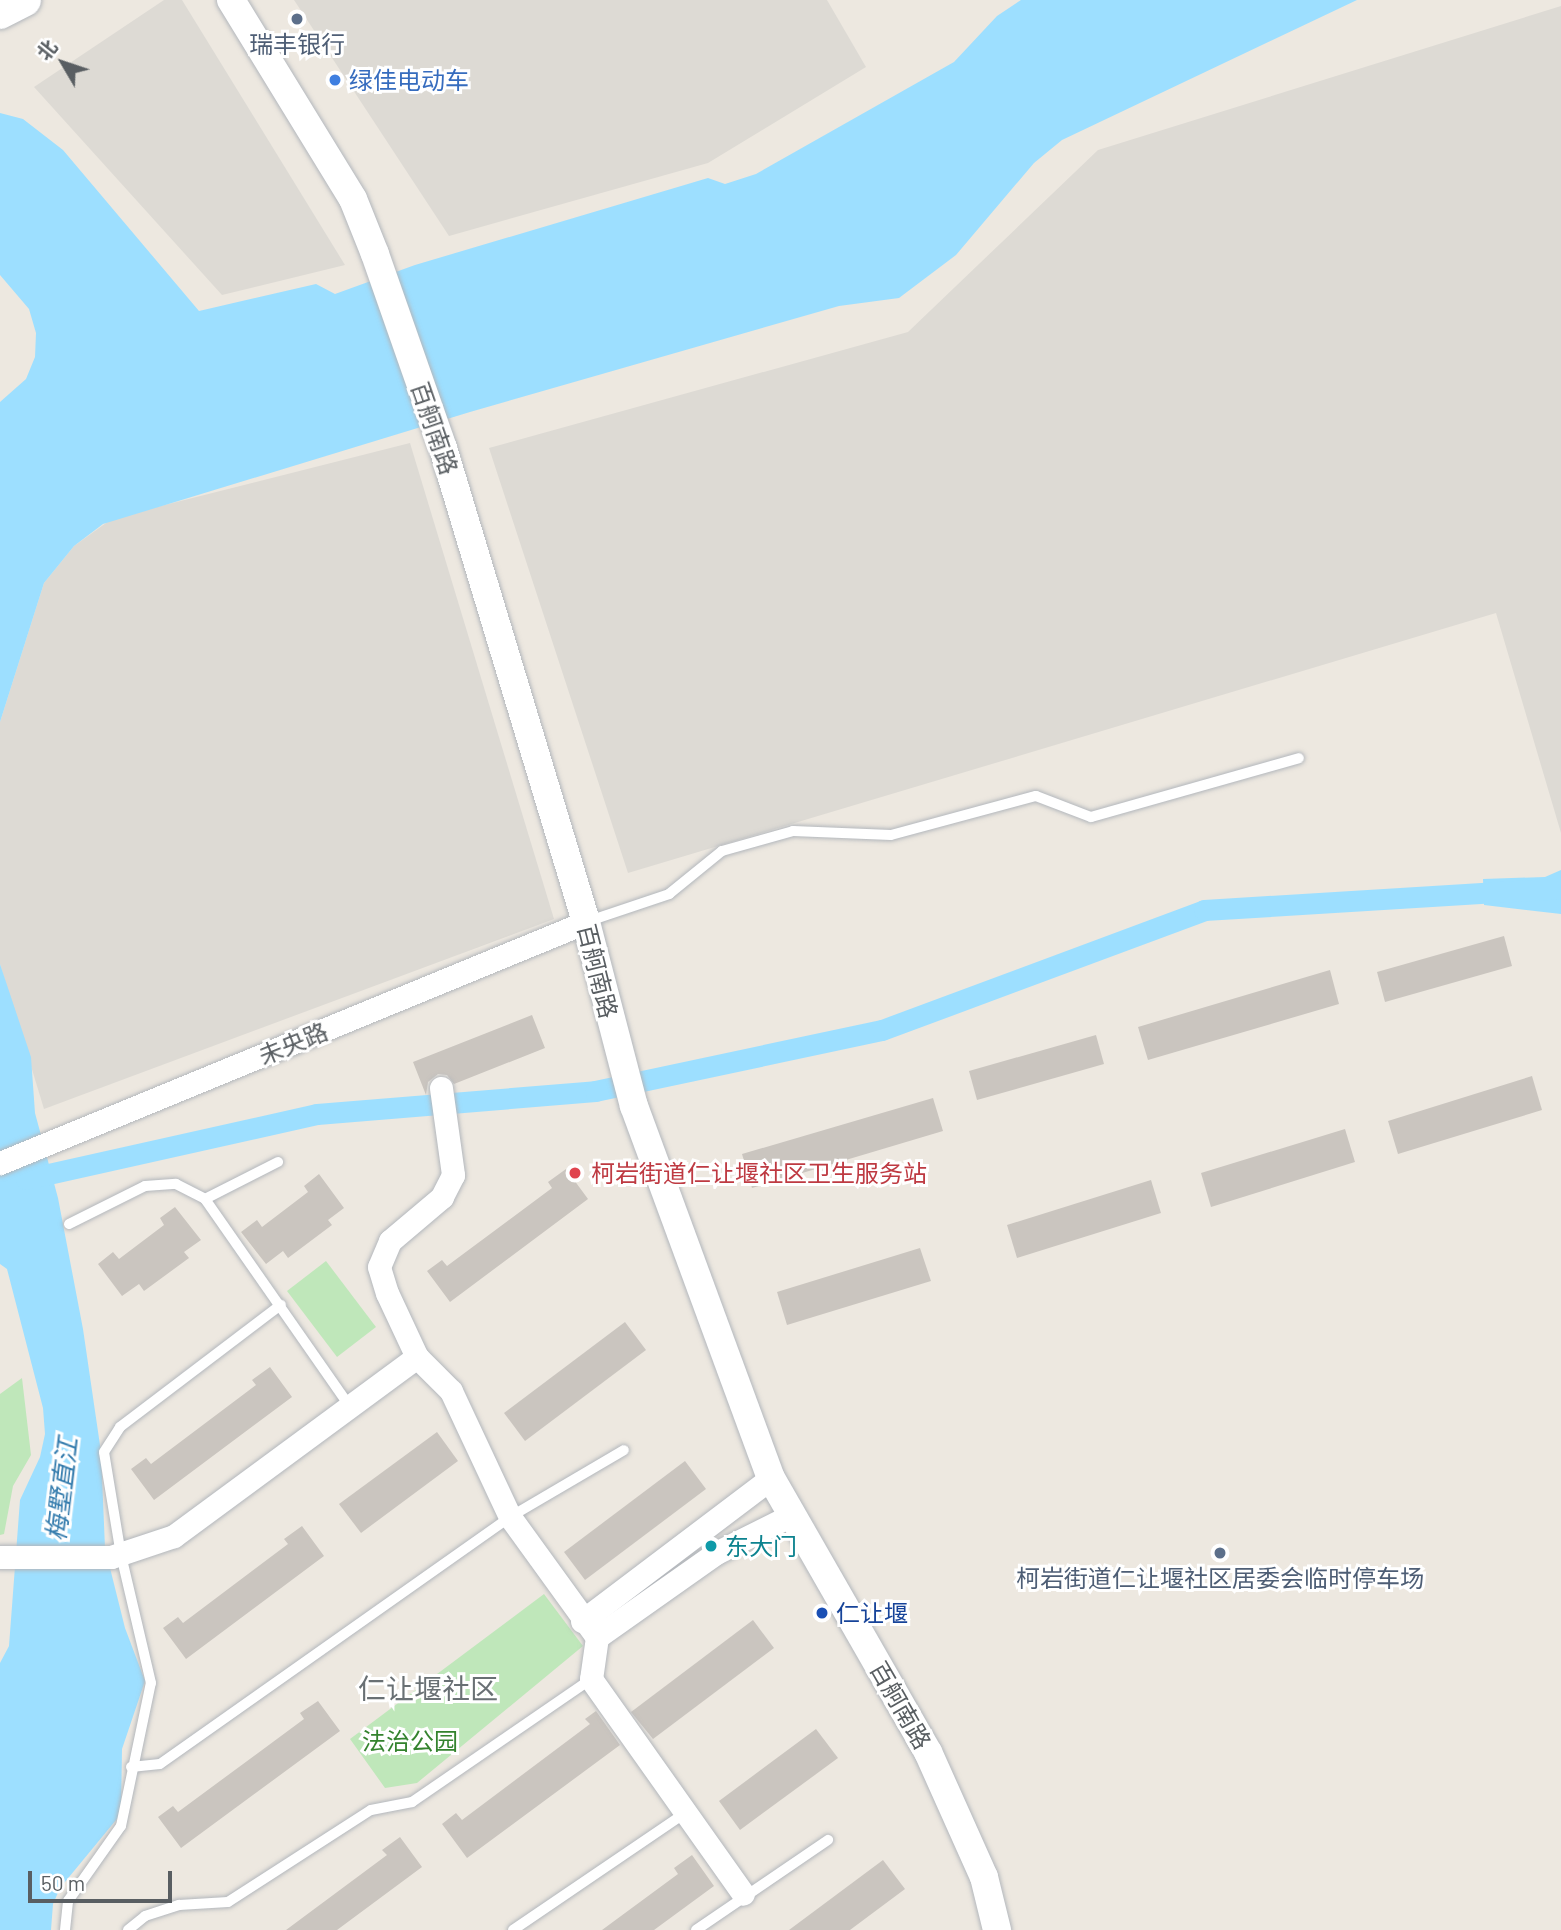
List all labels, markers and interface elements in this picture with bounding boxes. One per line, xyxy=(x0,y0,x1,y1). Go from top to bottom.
marker: 瑞丰银行 xyxy=(289,11,305,27)
north arrow xyxy=(28,28,98,98)
place label: 瑞丰银行 xyxy=(249,30,345,58)
text: 北 xyxy=(31,35,61,64)
place label: 绿佳电动车 xyxy=(349,66,469,94)
marker: 绿佳电动车 xyxy=(327,72,343,88)
street label: 百舸南路 xyxy=(406,378,464,478)
street label: 百舸南路 xyxy=(572,921,624,1021)
street label: 未央路 xyxy=(254,1016,332,1070)
place label: 柯岩街道仁让堰社区卫生服务站 xyxy=(591,1159,927,1187)
marker: 柯岩街道仁让堰社区卫生服务站 xyxy=(565,1163,585,1183)
water label: 梅墅直江 xyxy=(39,1435,83,1543)
place label: 东大门 xyxy=(725,1532,797,1560)
marker: 东大门 xyxy=(703,1538,719,1554)
marker: 柯岩街道仁让堰社区居委会临时停车场 xyxy=(1212,1545,1228,1561)
place label: 柯岩街道仁让堰社区居委会临时停车场 xyxy=(1016,1564,1424,1592)
place label: 仁让堰 xyxy=(836,1599,908,1627)
marker: 仁让堰 xyxy=(814,1605,830,1621)
street label: 百舸南路 xyxy=(865,1656,937,1754)
district label: 仁让堰社区 xyxy=(358,1671,498,1705)
park label: 法治公园 xyxy=(362,1727,458,1755)
scale bar xyxy=(32,1856,175,1900)
text: 50 m xyxy=(41,1870,85,1895)

